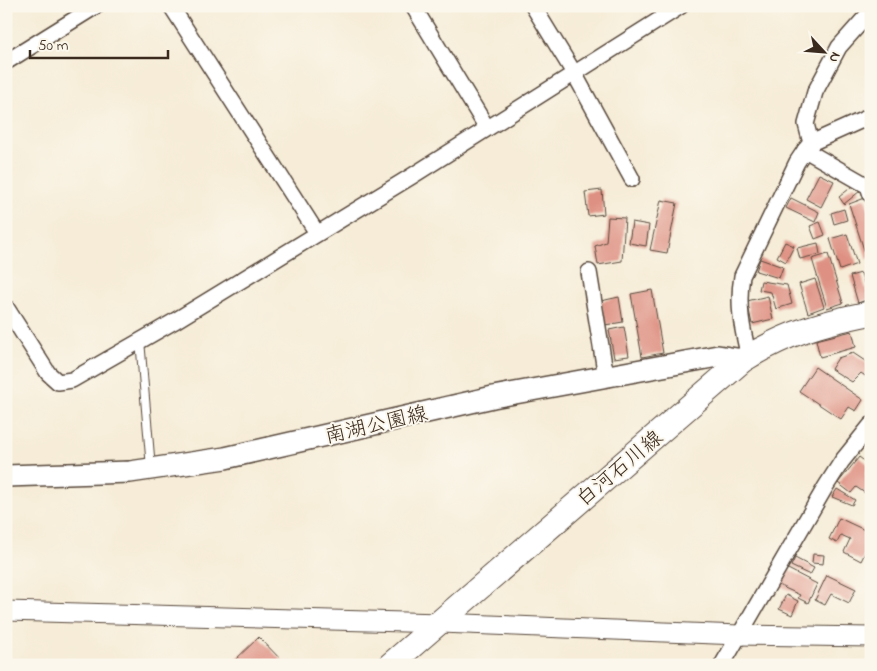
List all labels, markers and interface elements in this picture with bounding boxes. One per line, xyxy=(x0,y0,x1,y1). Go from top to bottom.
scale bar xyxy=(30,28,168,60)
north arrow xyxy=(800,28,850,78)
text: 50 m xyxy=(38,35,69,57)
text: N xyxy=(823,48,846,66)
street label: 南湖公園線 xyxy=(322,400,431,452)
street label: 白河石川線 xyxy=(570,424,670,515)

